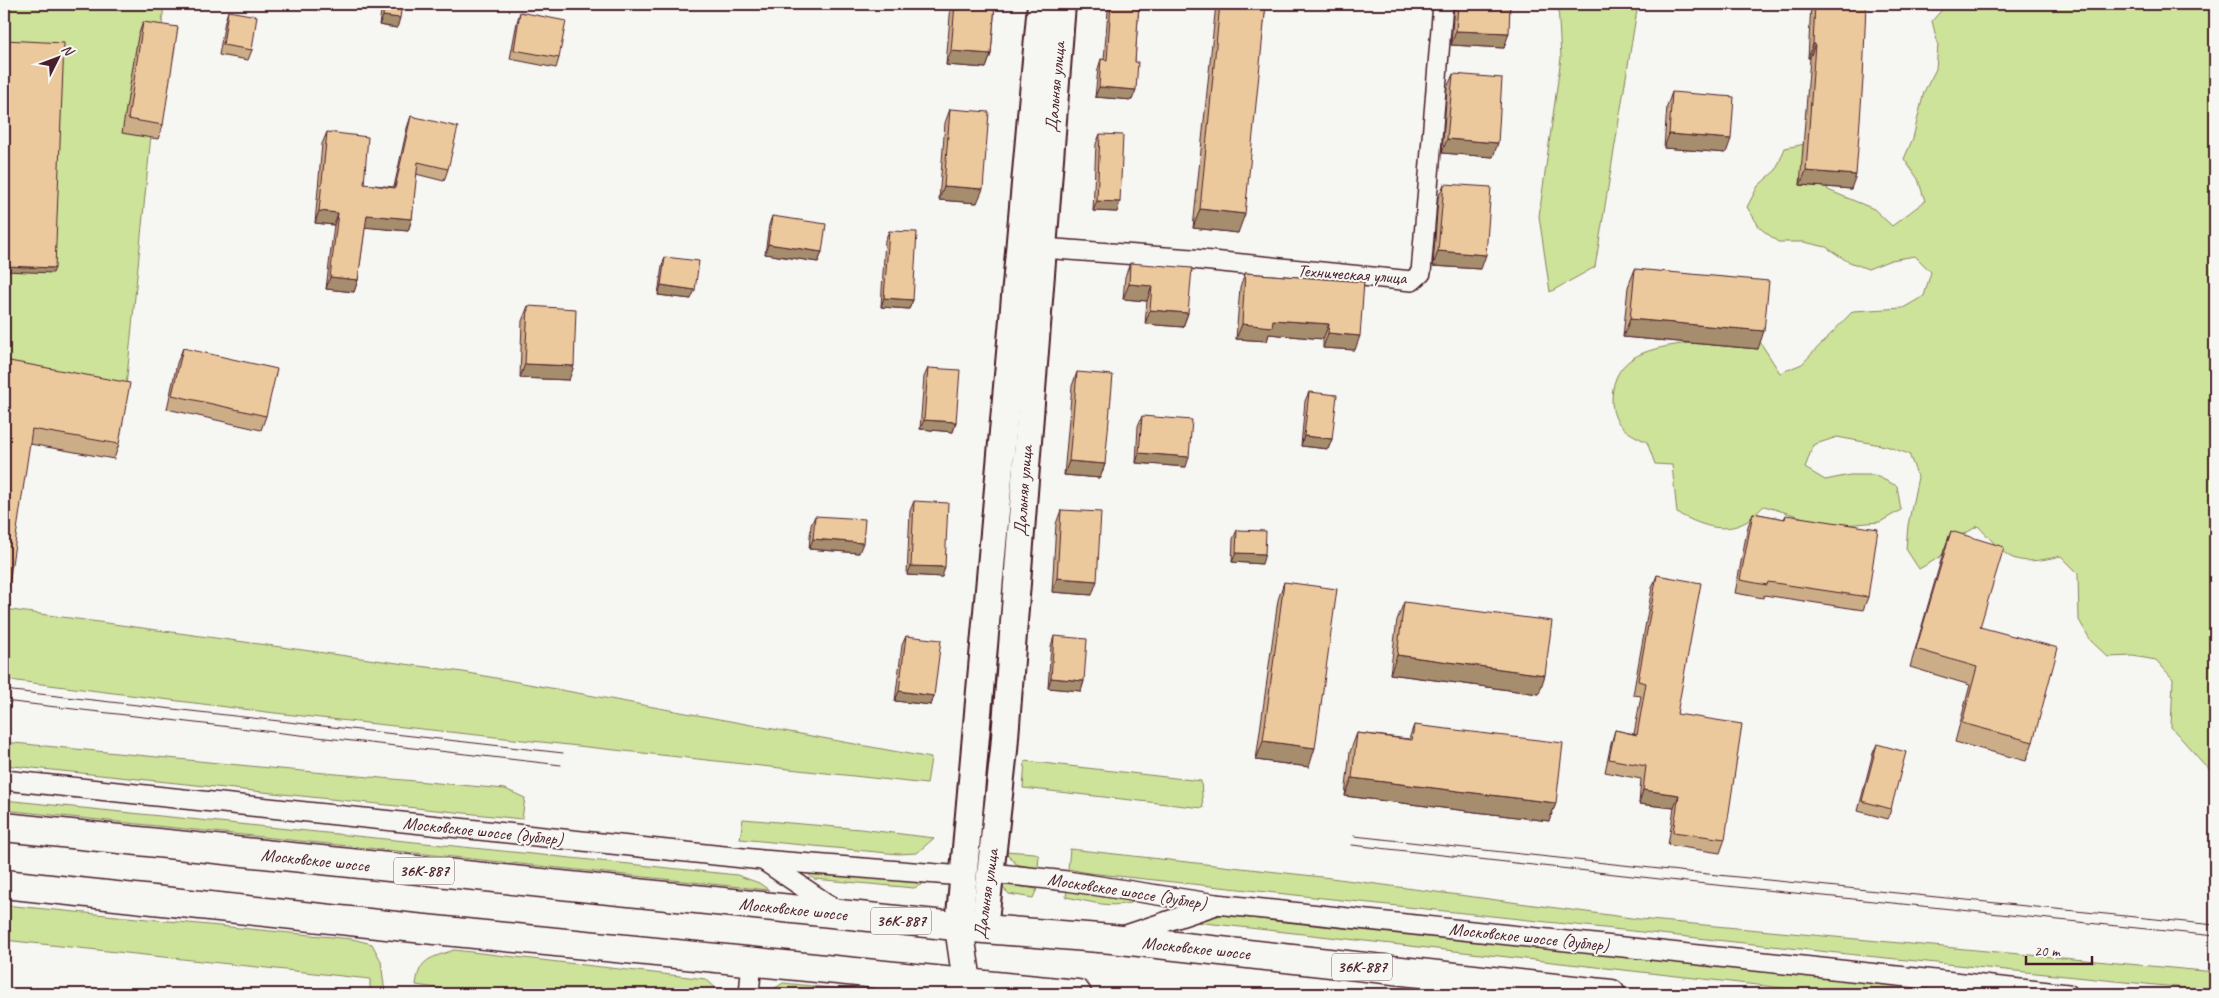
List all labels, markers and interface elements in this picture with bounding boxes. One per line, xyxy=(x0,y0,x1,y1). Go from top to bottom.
north arrow xyxy=(32,32,82,82)
street label: Дальняя улица xyxy=(1040,39,1070,133)
text: N xyxy=(58,41,78,60)
street label: Техническая улица xyxy=(1297,259,1409,289)
street label: Дальняя улица xyxy=(1009,443,1037,537)
street label: Московское шоссе (дублер) xyxy=(402,812,565,850)
street label: Московское шоссе xyxy=(260,843,371,877)
street label: Дальняя улица xyxy=(969,846,1003,940)
road number: 36К-887 xyxy=(394,858,454,884)
street label: Московское шоссе (дублер) xyxy=(1046,868,1209,915)
street label: Московское шоссе xyxy=(738,892,849,926)
road number: 36К-887 xyxy=(871,908,931,934)
street label: Московское шоссе (дублер) xyxy=(1448,918,1611,956)
street label: Московское шоссе xyxy=(1141,931,1252,965)
scale bar xyxy=(2026,933,2093,965)
text: 20 m xyxy=(2034,942,2061,961)
road number: 36К-887 xyxy=(1332,954,1392,980)

